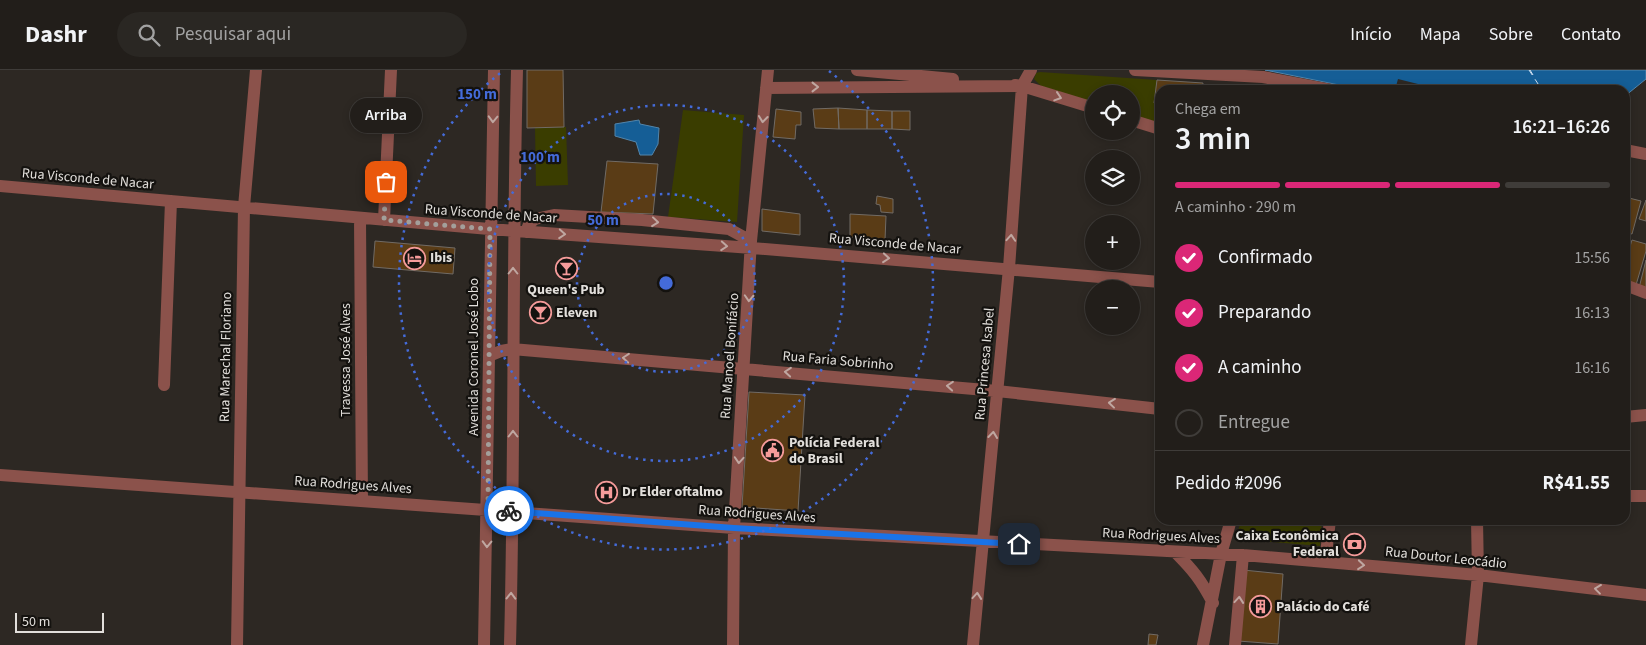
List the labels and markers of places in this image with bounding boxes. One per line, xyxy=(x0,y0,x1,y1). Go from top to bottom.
callout: Arriba xyxy=(350,97,422,132)
pin xyxy=(365,161,407,203)
hotel icon: Ibis xyxy=(402,246,426,270)
place label: Ibis xyxy=(430,248,452,268)
bar icon: Queen's Pub xyxy=(554,256,578,280)
centre of rings xyxy=(657,274,675,292)
place label: Queen's Pub xyxy=(527,280,605,300)
bar icon: Eleven xyxy=(528,301,552,325)
place label: Eleven xyxy=(556,303,597,323)
place label: Polícia Federal do Brasil xyxy=(789,433,879,469)
public building icon: Polícia Federal do Brasil xyxy=(761,439,785,463)
hospital icon: Dr Elder oftalmo xyxy=(594,480,618,504)
place label: Dr Elder oftalmo xyxy=(622,482,723,502)
pin xyxy=(998,523,1040,565)
place label: Caixa Econômica Federal xyxy=(1235,526,1339,562)
bank icon: Caixa Econômica Federal xyxy=(1343,532,1367,556)
building icon: Palácio do Café xyxy=(1248,595,1272,619)
place label: Palácio do Café xyxy=(1276,597,1370,617)

